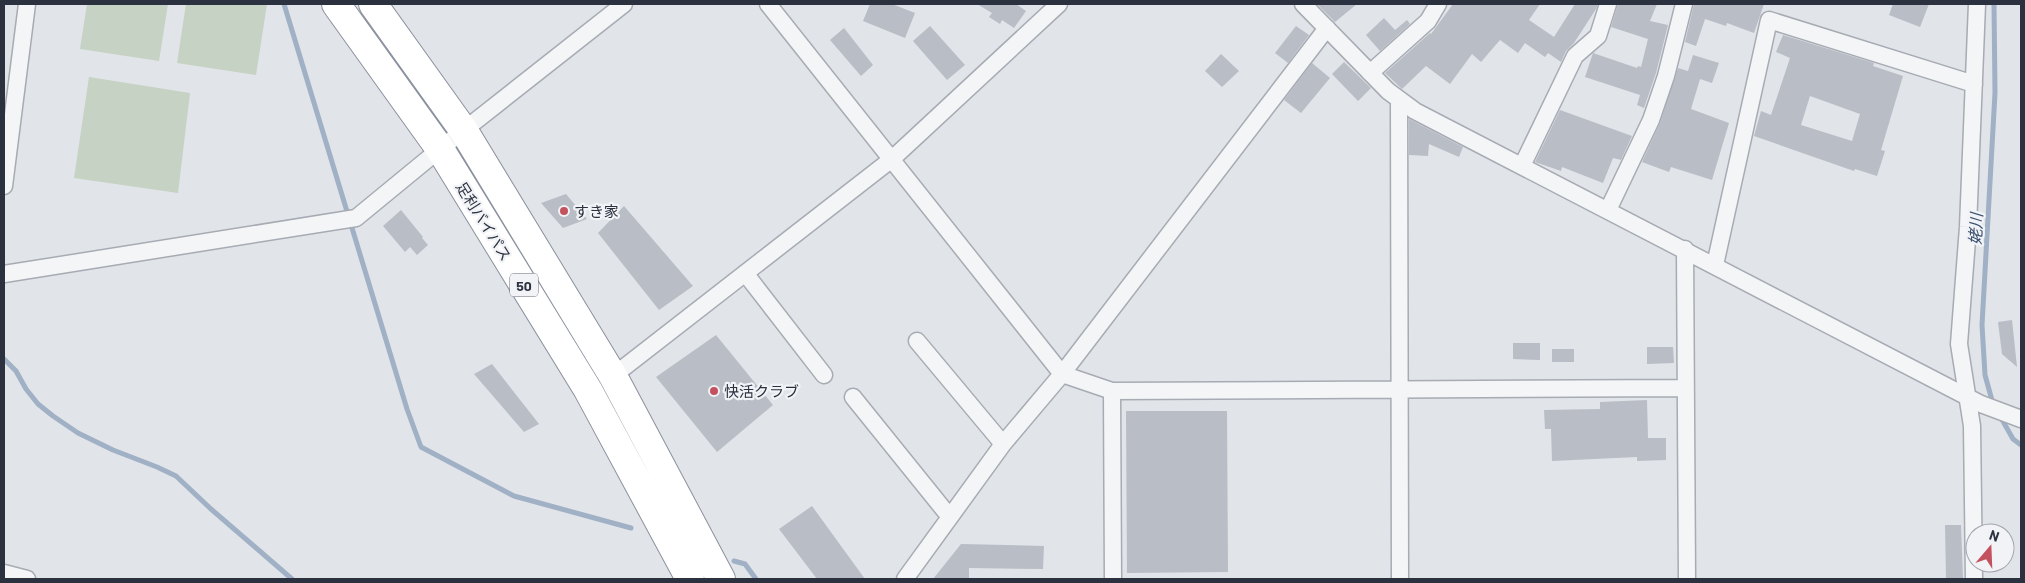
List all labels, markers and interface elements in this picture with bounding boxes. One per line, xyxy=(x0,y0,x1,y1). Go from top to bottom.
street label: 足利バイパス xyxy=(453,178,515,264)
place label: すき家 xyxy=(574,202,619,220)
marker: すき家 xyxy=(558,205,570,217)
water label: 姥川 xyxy=(1965,211,1985,245)
road number: 50 xyxy=(510,274,538,296)
place label: 快活クラブ xyxy=(724,382,799,400)
marker: 快活クラブ xyxy=(708,385,720,397)
north arrow xyxy=(1965,523,2015,573)
text: N xyxy=(1987,526,2002,545)

